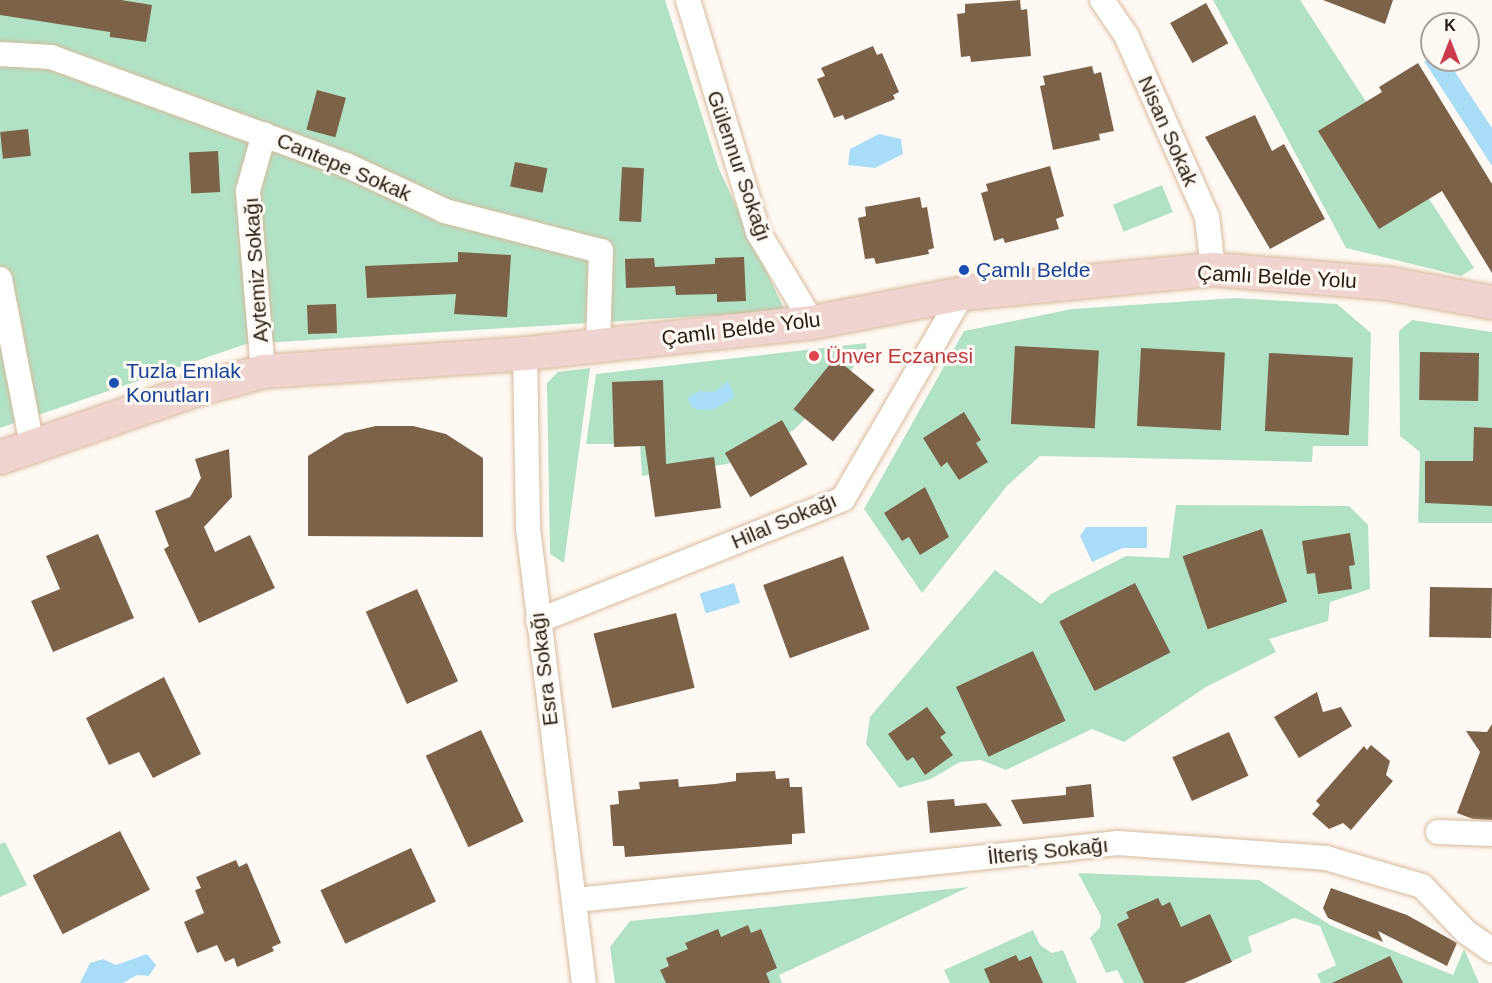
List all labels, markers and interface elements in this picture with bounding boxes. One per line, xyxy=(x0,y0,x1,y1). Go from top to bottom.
north arrow xyxy=(1420,12,1480,72)
text: K xyxy=(1444,17,1456,34)
street label: Nisan Sokak xyxy=(1133,72,1203,190)
street label: Gülennur Sokağı xyxy=(701,87,777,245)
street label: Cantepe Sokak xyxy=(273,127,415,207)
street label: Aytemiz Sokağı xyxy=(238,197,274,343)
place label: Çamlı Belde xyxy=(976,257,1090,283)
street label: Çamlı Belde Yolu xyxy=(1196,260,1358,294)
marker: Çamlı Belde xyxy=(957,263,971,277)
street label: Çamlı Belde Yolu xyxy=(660,307,822,351)
place label: Ünver Eczanesi xyxy=(826,343,973,369)
marker: Ünver Eczanesi xyxy=(807,349,821,363)
place label: Tuzla Emlak Konutları xyxy=(126,358,241,408)
marker: Tuzla Emlak Konutları xyxy=(107,376,121,390)
street label: Hilal Sokağı xyxy=(728,488,840,554)
street label: Esra Sokağı xyxy=(525,611,563,727)
street label: İlteriş Sokağı xyxy=(986,832,1110,870)

